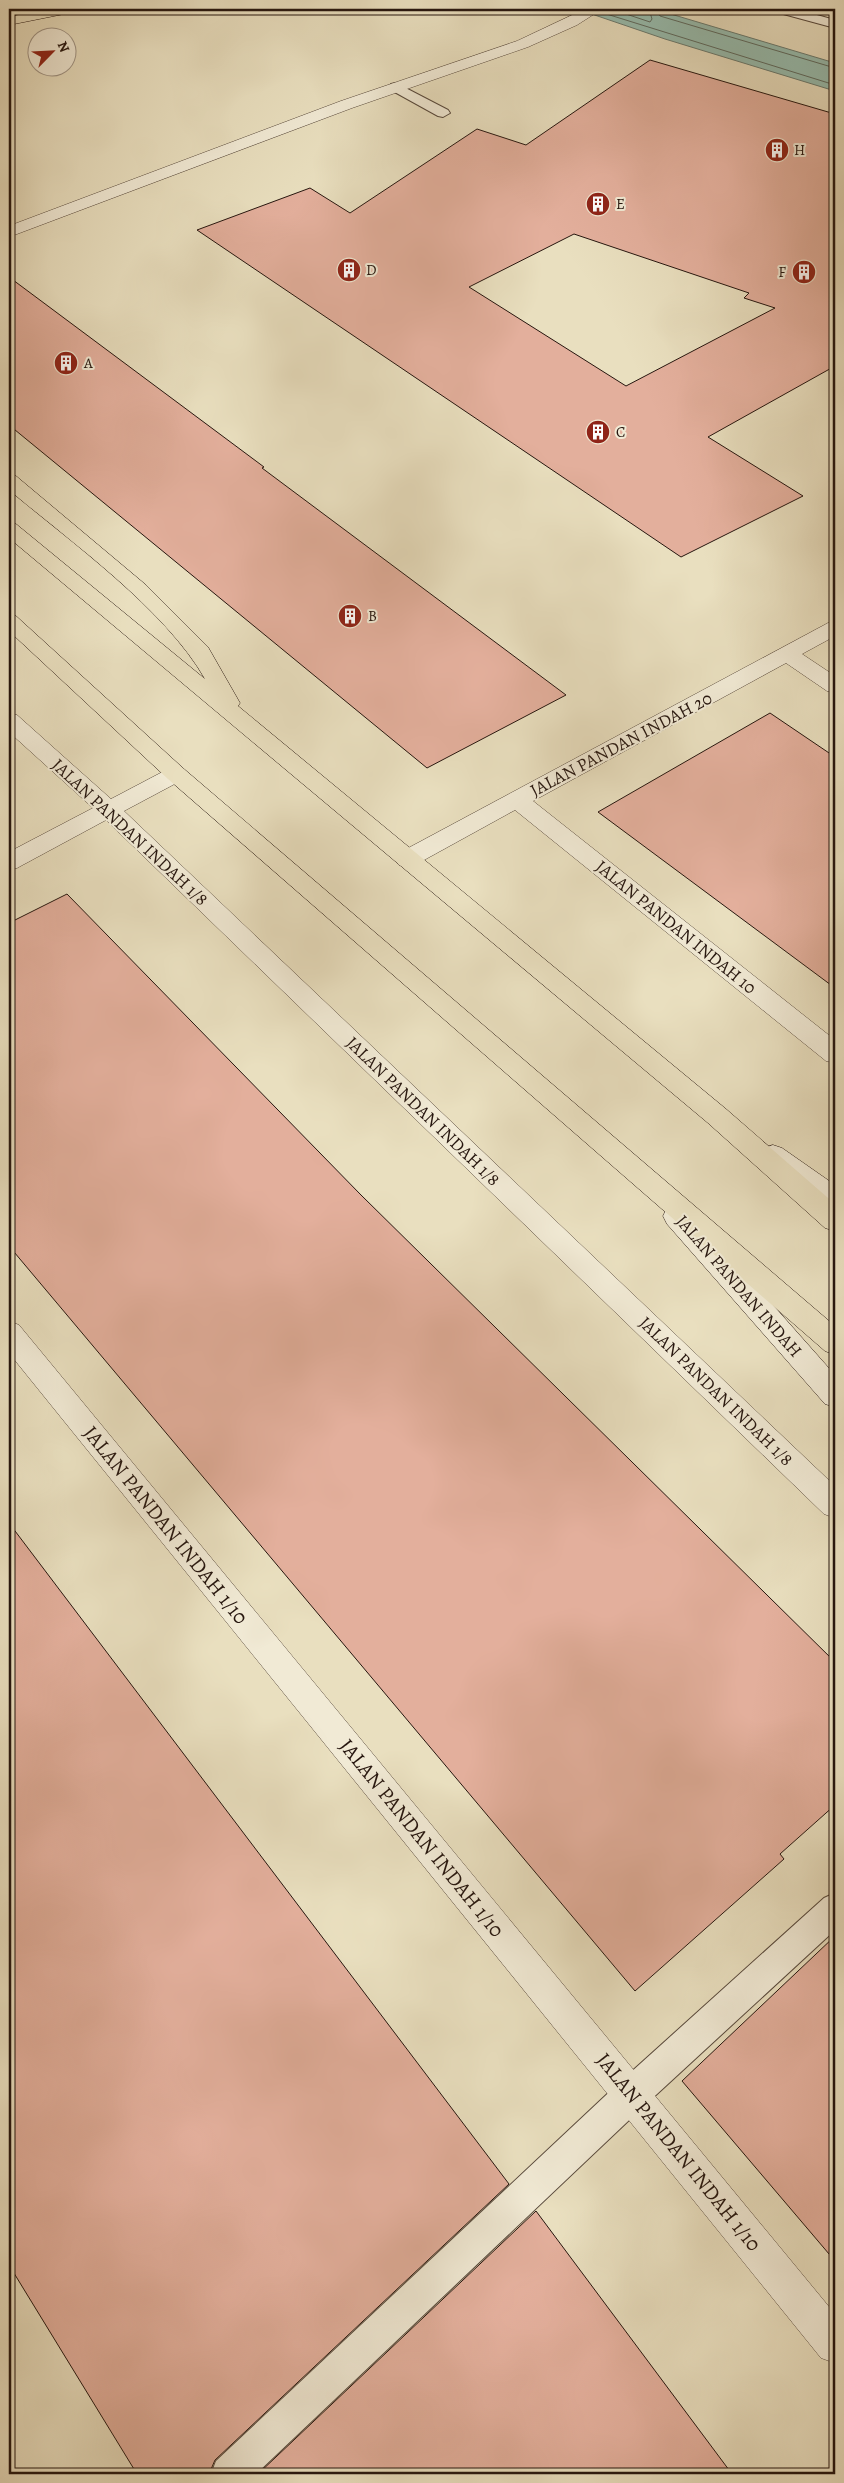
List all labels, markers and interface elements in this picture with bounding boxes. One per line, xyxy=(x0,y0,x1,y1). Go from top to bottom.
north arrow xyxy=(28,28,78,78)
text: N xyxy=(53,38,74,55)
building icon: H xyxy=(764,137,790,163)
place label: H xyxy=(794,140,805,160)
building icon: E xyxy=(585,191,611,217)
place label: E xyxy=(616,194,625,214)
building icon: D xyxy=(336,257,362,283)
building icon: F xyxy=(791,259,817,285)
place label: D xyxy=(366,260,377,280)
place label: F xyxy=(778,262,786,282)
building icon: A xyxy=(53,350,79,376)
place label: A xyxy=(83,353,93,373)
building icon: C xyxy=(585,419,611,445)
place label: C xyxy=(616,422,625,442)
building icon: B xyxy=(337,603,363,629)
place label: B xyxy=(368,606,377,626)
street label: JALAN PANDAN INDAH 20 xyxy=(526,686,716,802)
street label: JALAN PANDAN INDAH 1/8 xyxy=(47,753,213,911)
street label: JALAN PANDAN INDAH 10 xyxy=(591,855,761,999)
street label: JALAN PANDAN INDAH 1/8 xyxy=(341,1031,505,1191)
street label: JALAN PANDAN INDAH xyxy=(670,1210,808,1362)
street label: JALAN PANDAN INDAH 1/8 xyxy=(634,1311,798,1471)
street label: JALAN PANDAN INDAH 1/10 xyxy=(77,1420,255,1630)
street label: JALAN PANDAN INDAH 1/10 xyxy=(333,1733,511,1943)
street label: JALAN PANDAN INDAH 1/10 xyxy=(590,2047,768,2257)

